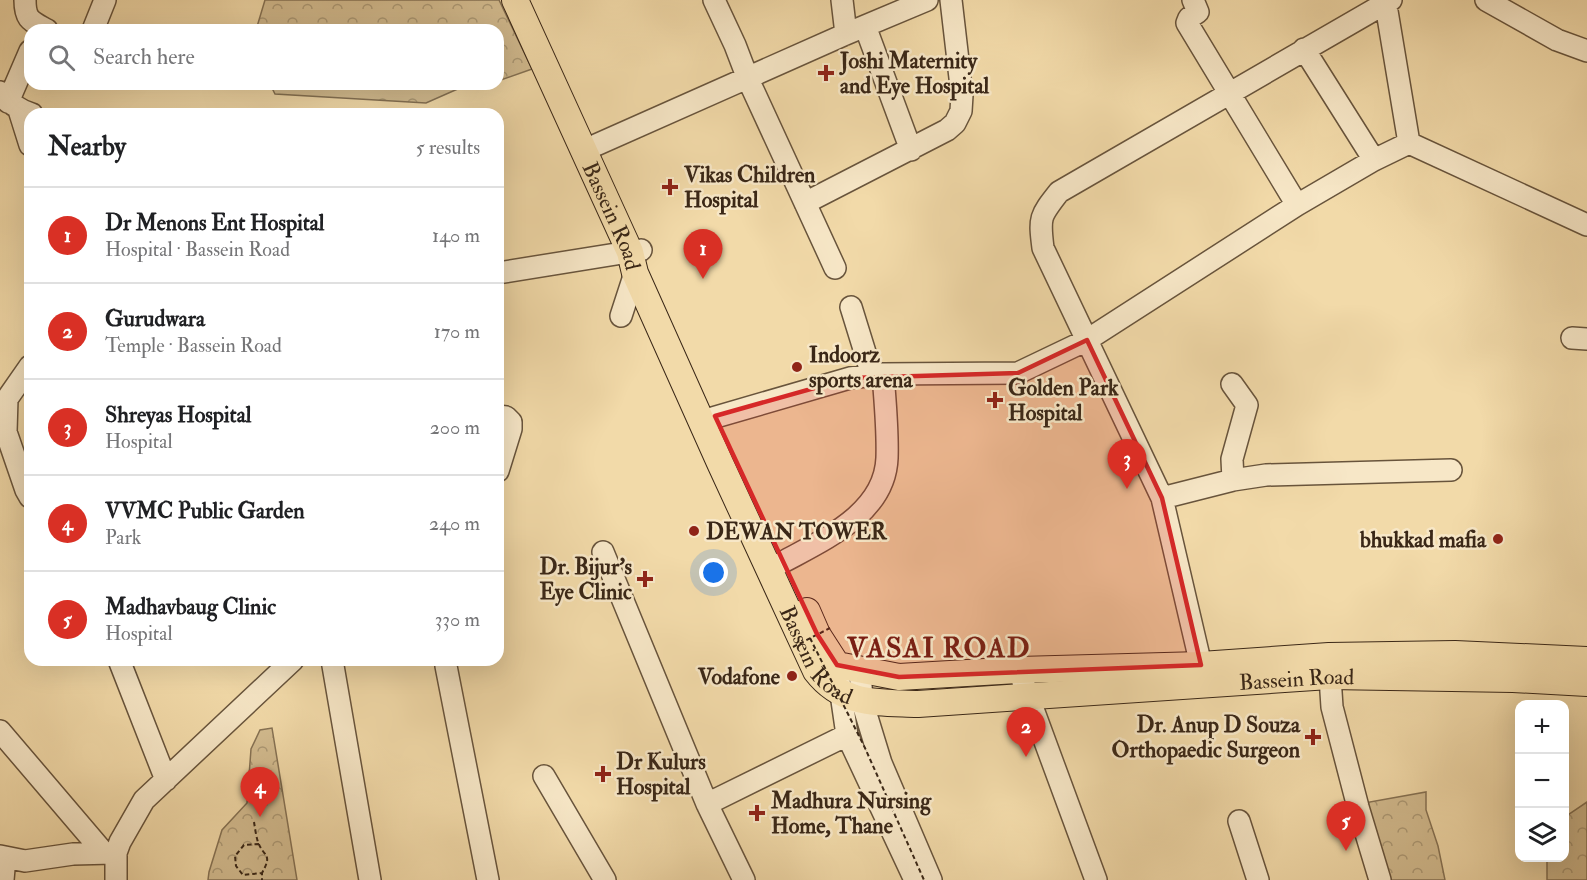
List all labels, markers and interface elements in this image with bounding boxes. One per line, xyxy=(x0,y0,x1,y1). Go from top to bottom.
search box xyxy=(24,24,504,90)
icon: search xyxy=(45,41,78,74)
text: Search here xyxy=(93,43,195,71)
place label: Joshi Maternity and Eye Hospital xyxy=(839,47,989,101)
marker: Joshi Maternity and Eye Hospital xyxy=(817,64,835,82)
text: Nearby xyxy=(48,131,126,163)
text: 5 results xyxy=(416,135,480,160)
street label: Bassein Road xyxy=(576,158,647,273)
place label: Vikas Children Hospital xyxy=(683,161,816,215)
marker: Vikas Children Hospital xyxy=(661,178,679,196)
text: Dr Menons Ent Hospital xyxy=(105,209,324,237)
text: 1 xyxy=(64,223,71,248)
text: 140 m xyxy=(432,223,480,248)
pin: 1 xyxy=(684,230,722,279)
text: Hospital · Bassein Road xyxy=(105,237,290,262)
text: Gurudwara xyxy=(105,305,205,333)
text: 2 xyxy=(62,319,73,344)
text: 170 m xyxy=(434,319,480,344)
text: Temple · Bassein Road xyxy=(105,333,282,358)
place label: Indoorz sports arena xyxy=(809,341,913,395)
marker: Indoorz sports arena xyxy=(790,360,804,374)
place label: Golden Park Hospital xyxy=(1008,374,1119,428)
marker: Golden Park Hospital xyxy=(986,391,1004,409)
text: Shreyas Hospital xyxy=(105,401,251,429)
text: 3 xyxy=(64,415,71,440)
text: 200 m xyxy=(430,415,480,440)
text: Hospital xyxy=(105,429,173,454)
pin: 3 xyxy=(1108,440,1146,489)
text: VVMC Public Garden xyxy=(105,497,304,525)
text: 4 xyxy=(62,511,73,536)
text: 240 m xyxy=(429,511,480,536)
place label: DEWAN TOWER xyxy=(706,518,888,546)
marker: DEWAN TOWER xyxy=(687,524,701,538)
text: Park xyxy=(105,525,141,550)
place label: bhukkad mafia xyxy=(1359,526,1487,554)
marker: bhukkad mafia xyxy=(1491,532,1505,546)
place label: Dr. Bijur's Eye Clinic xyxy=(540,553,632,607)
your location xyxy=(699,558,728,587)
marker: Dr. Bijur's Eye Clinic xyxy=(636,570,654,588)
text: Madhavbaug Clinic xyxy=(105,593,276,621)
street label: Bassein Road xyxy=(773,601,857,711)
text: 5 xyxy=(63,607,72,632)
text: 330 m xyxy=(435,607,480,632)
text: Hospital xyxy=(105,621,173,646)
district label: VASAI ROAD xyxy=(846,631,1031,666)
place label: Vodafone xyxy=(697,663,781,691)
street label: Bassein Road xyxy=(1238,663,1355,697)
marker: Vodafone xyxy=(785,669,799,683)
map controls xyxy=(1515,700,1569,862)
button: + xyxy=(1515,700,1569,754)
pin: 2 xyxy=(1006,708,1046,757)
place label: Dr. Anup D Souza Orthopaedic Surgeon xyxy=(1112,711,1301,765)
marker: Dr. Anup D Souza Orthopaedic Surgeon xyxy=(1304,728,1322,746)
place label: Dr Kulurs Hospital xyxy=(616,748,706,802)
button: − xyxy=(1515,754,1569,808)
marker: Dr Kulurs Hospital xyxy=(594,765,612,783)
pin: 4 xyxy=(240,768,280,817)
place label: Madhura Nursing Home, Thane xyxy=(770,787,932,840)
pin: 5 xyxy=(1326,802,1366,851)
marker: Madhura Nursing Home, Thane xyxy=(748,804,766,822)
button: layers xyxy=(1515,808,1569,862)

